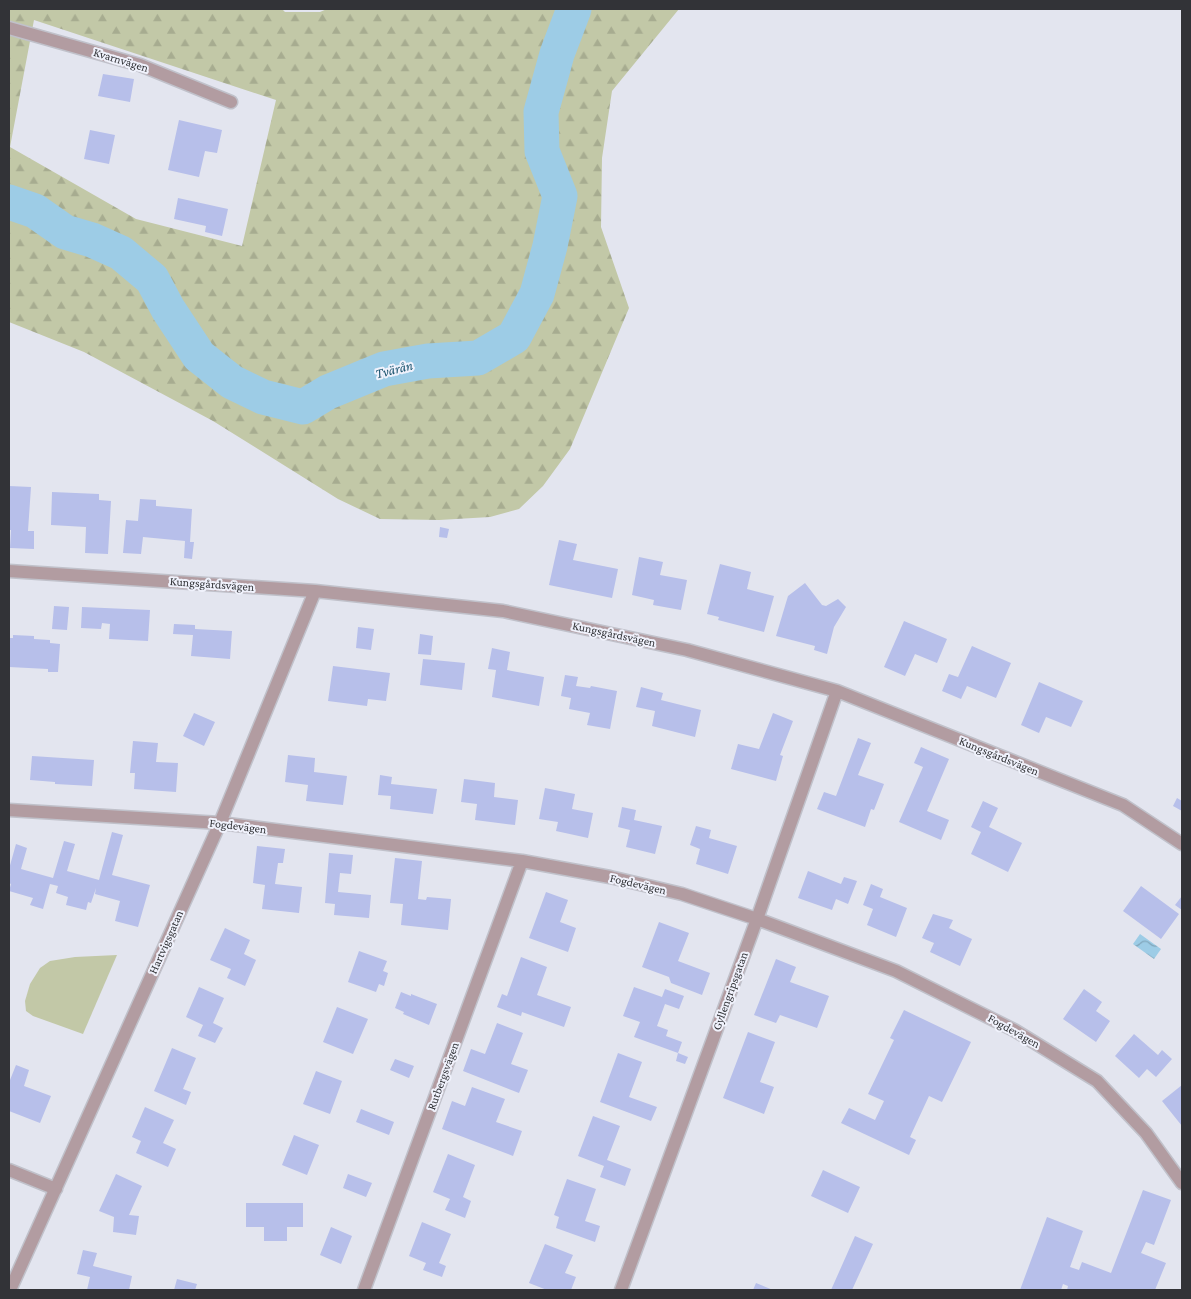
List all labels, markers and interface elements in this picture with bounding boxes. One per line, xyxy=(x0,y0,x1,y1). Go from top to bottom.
street label: Kvarnvägen xyxy=(92,45,151,75)
water label: Tvärån xyxy=(374,357,414,381)
street label: Kungsgårdsvägen xyxy=(169,574,255,594)
street label: Kungsgårdsvägen xyxy=(571,618,657,650)
street label: Kungsgårdsvägen xyxy=(957,734,1041,779)
street label: Fogdevägen xyxy=(209,816,268,837)
street label: Fogdevägen xyxy=(608,871,668,897)
street label: Hartvigsgatan xyxy=(146,908,186,976)
street label: Gyllengripsgatan xyxy=(709,949,751,1032)
street label: Fogdevägen xyxy=(986,1011,1043,1051)
street label: Rutbergsvägen xyxy=(424,1040,462,1112)

